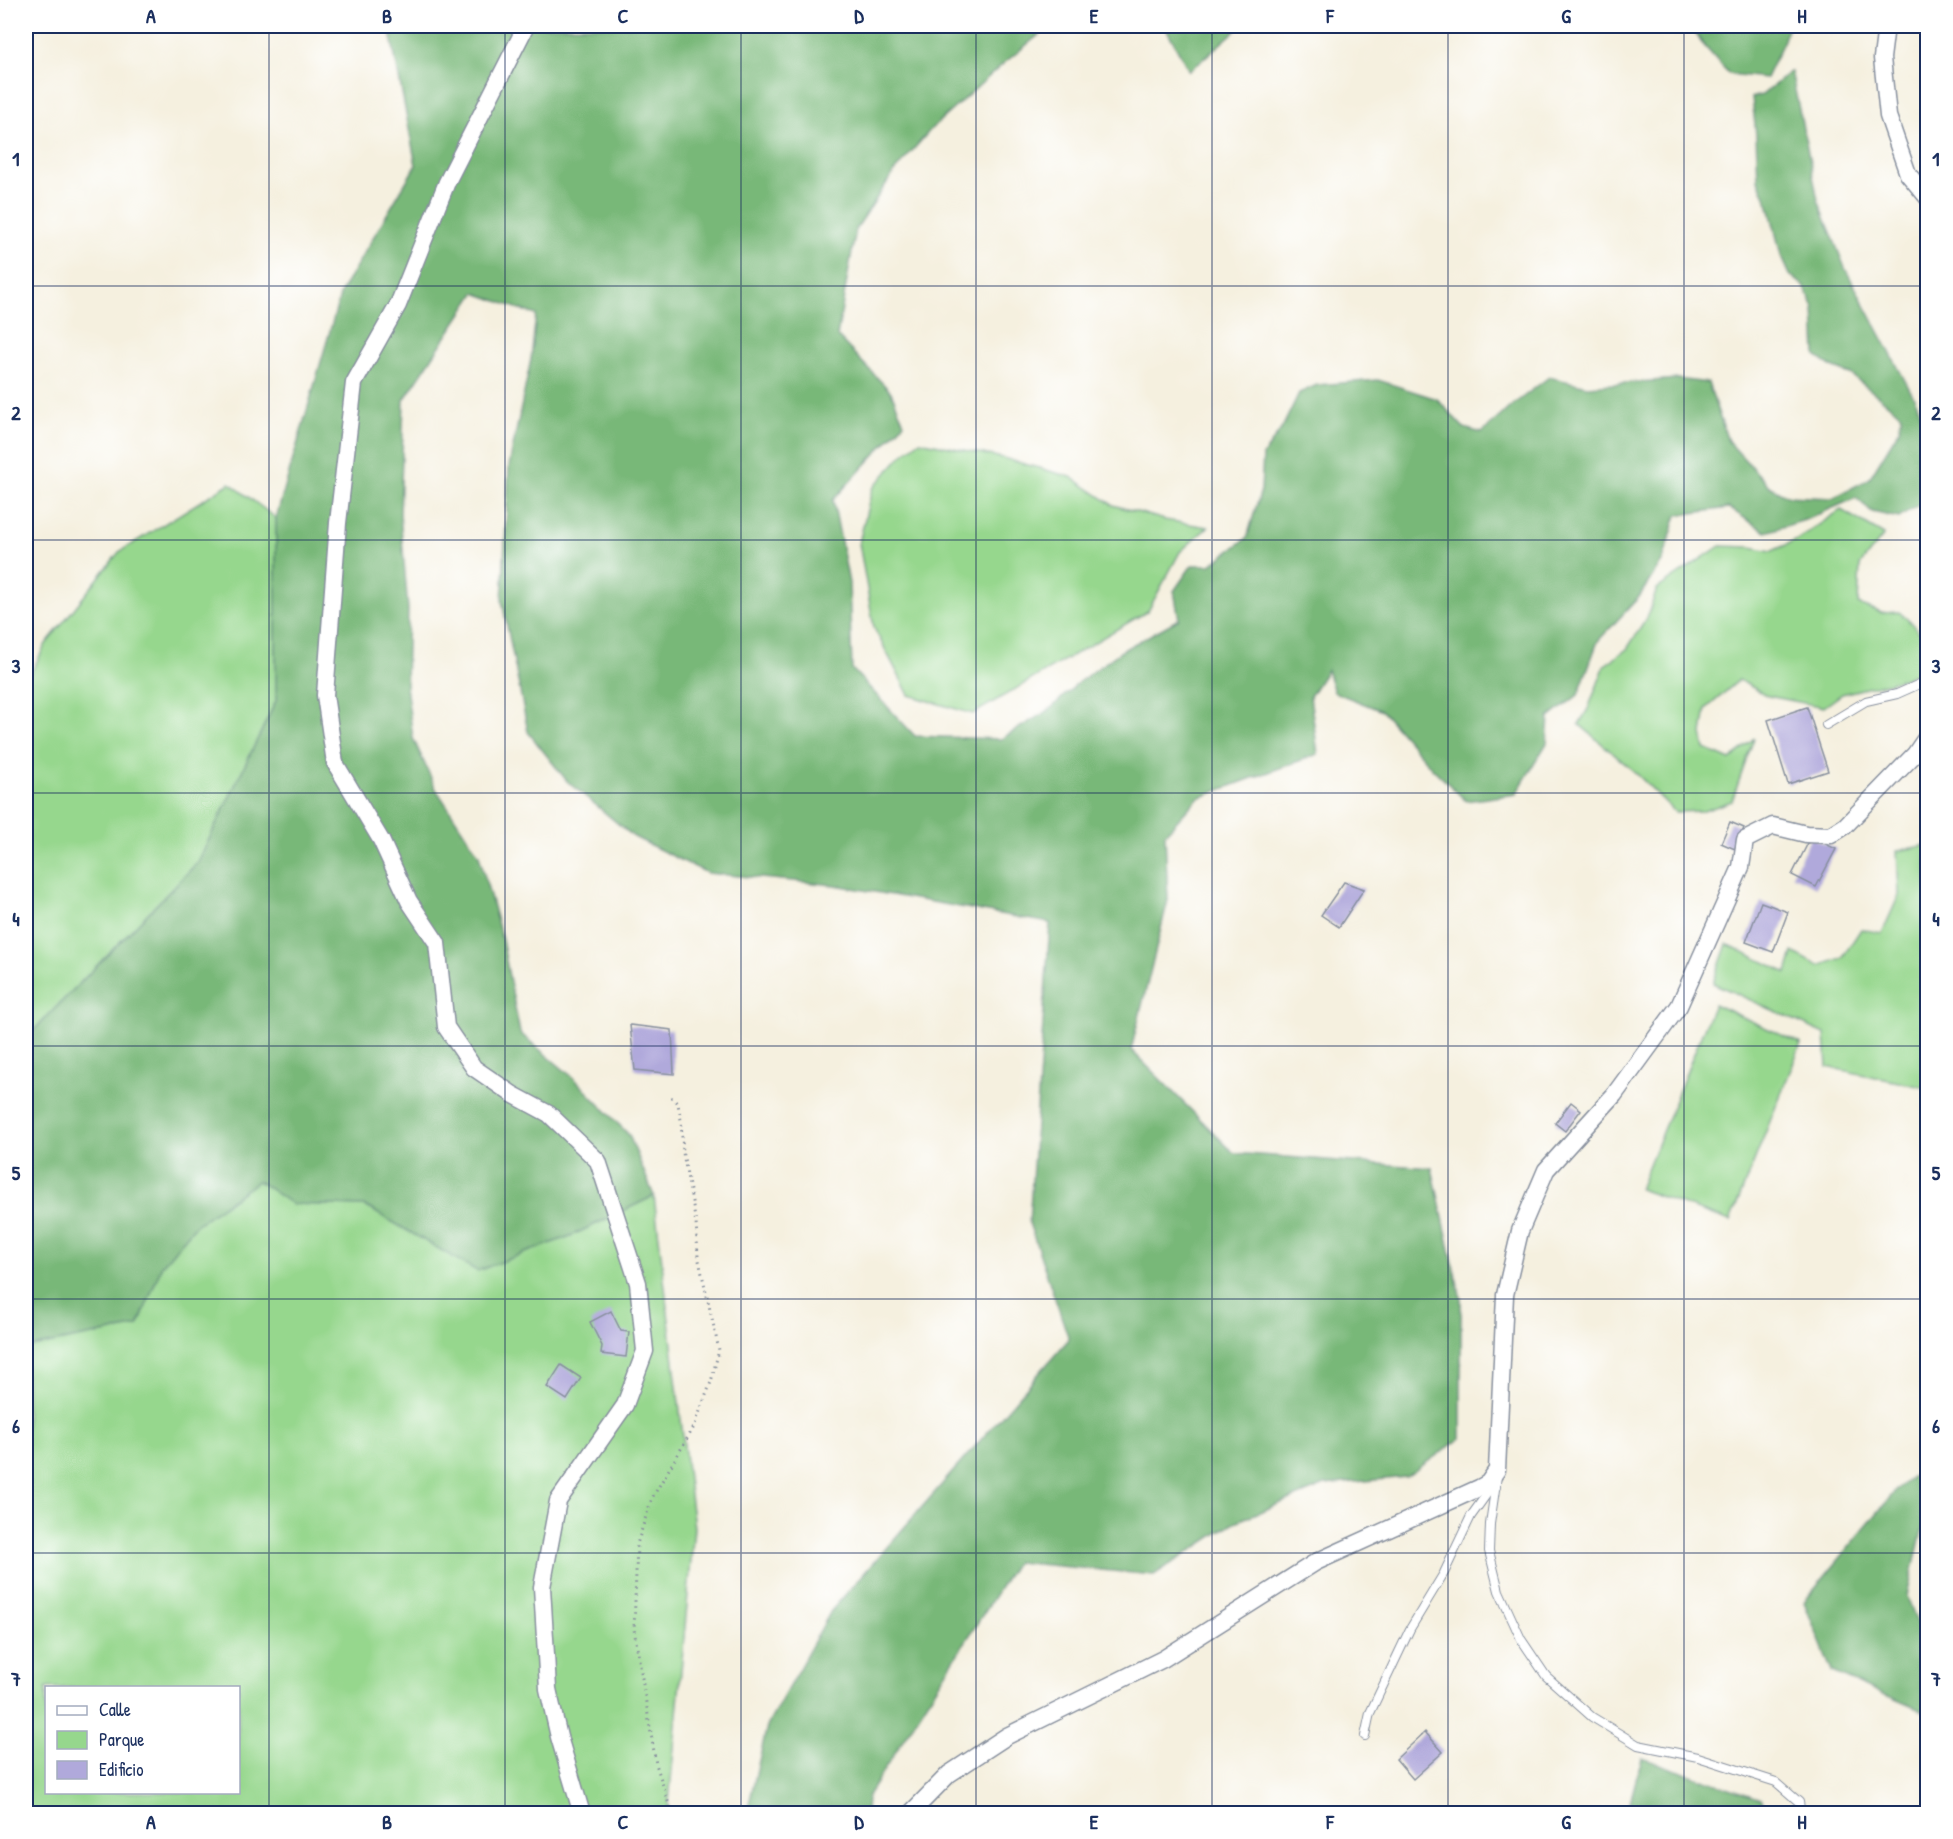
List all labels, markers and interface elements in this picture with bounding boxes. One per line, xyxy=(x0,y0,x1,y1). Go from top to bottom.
text: A xyxy=(146,2,156,29)
text: B xyxy=(382,2,392,29)
text: C xyxy=(618,2,629,29)
text: D xyxy=(854,2,864,29)
text: E xyxy=(1090,2,1099,29)
text: F xyxy=(1325,2,1335,29)
text: G xyxy=(1561,2,1571,29)
text: H xyxy=(1797,2,1807,29)
text: 1 xyxy=(12,145,20,172)
text: 1 xyxy=(1932,145,1940,172)
text: 2 xyxy=(11,399,21,426)
text: 2 xyxy=(1931,399,1941,426)
text: 3 xyxy=(12,652,21,679)
text: 3 xyxy=(1932,652,1941,679)
text: 4 xyxy=(12,905,20,932)
text: 4 xyxy=(1932,905,1940,932)
text: 5 xyxy=(12,1159,21,1186)
text: 5 xyxy=(1932,1159,1941,1186)
text: 6 xyxy=(12,1412,20,1439)
text: 6 xyxy=(1932,1412,1940,1439)
text: 7 xyxy=(10,1665,21,1692)
text: 7 xyxy=(1930,1665,1941,1692)
legend xyxy=(45,1686,240,1794)
text: Calle xyxy=(99,1697,131,1722)
text: Parque xyxy=(99,1727,144,1752)
text: Edificio xyxy=(99,1757,143,1782)
text: A xyxy=(146,1808,156,1835)
text: B xyxy=(382,1808,392,1835)
text: C xyxy=(618,1808,629,1835)
text: D xyxy=(854,1808,864,1835)
text: E xyxy=(1090,1808,1099,1835)
text: F xyxy=(1325,1808,1335,1835)
text: G xyxy=(1561,1808,1571,1835)
text: H xyxy=(1797,1808,1807,1835)

